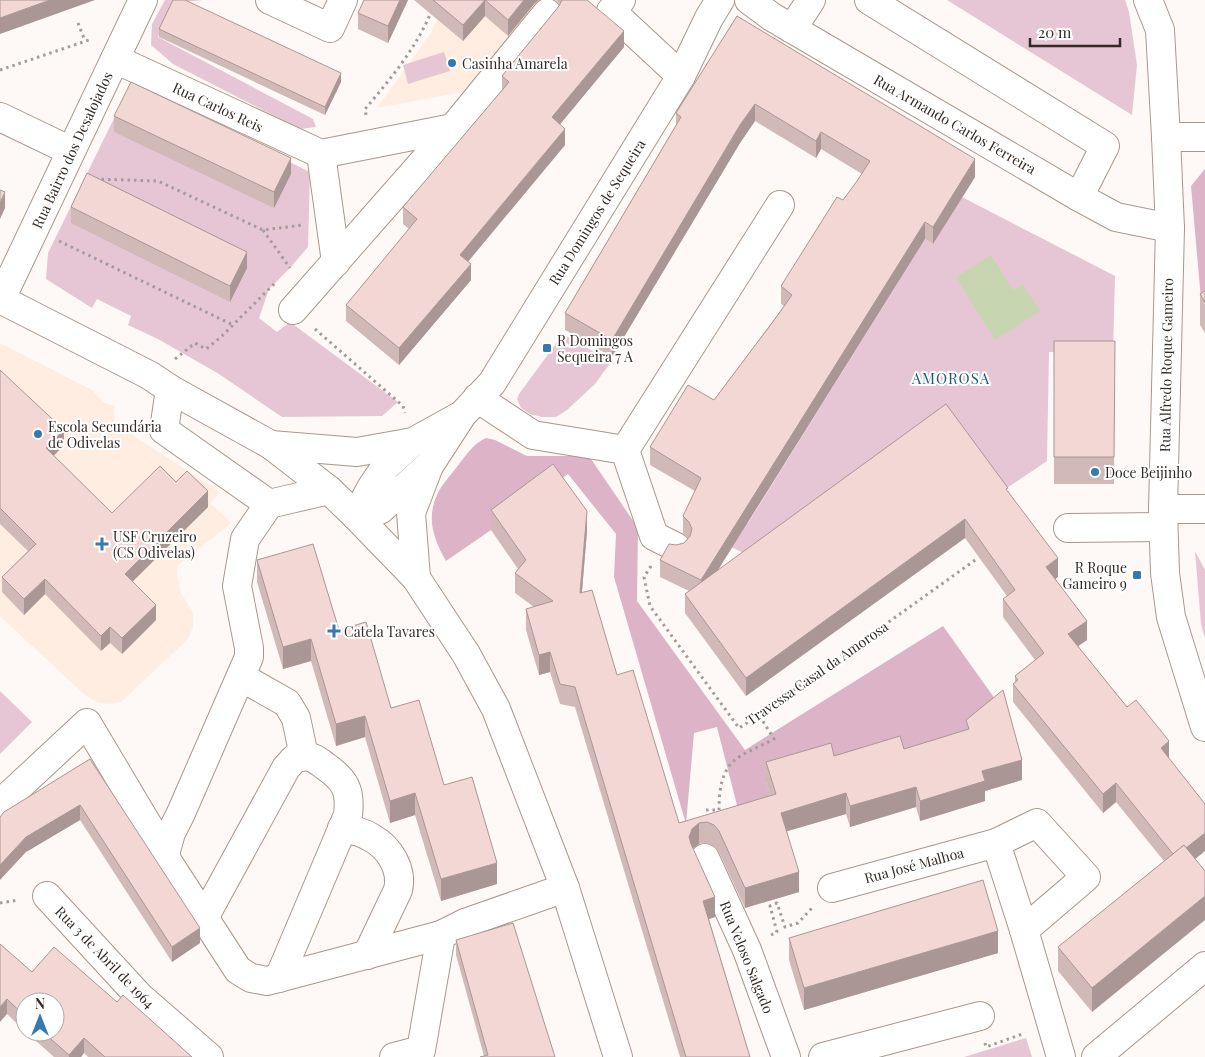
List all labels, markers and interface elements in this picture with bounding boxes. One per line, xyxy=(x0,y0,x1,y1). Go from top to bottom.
scale bar xyxy=(1030,15,1120,47)
text: 20 m xyxy=(1038,22,1072,42)
place label: Casinha Amarela xyxy=(462,54,568,73)
marker: Casinha Amarela xyxy=(446,57,458,69)
street label: Rua Bairro dos Desalojados xyxy=(27,69,117,231)
street label: Rua Armando Carlos Ferreira xyxy=(870,70,1040,178)
street label: Rua Carlos Reis xyxy=(170,78,266,136)
street label: Rua Domingos de Sequeira xyxy=(544,136,650,288)
street label: Rua Alfredo Roque Gameiro xyxy=(1155,277,1177,452)
place label: R Domingos Sequeira 7 A xyxy=(557,331,633,366)
marker: R Domingos Sequeira 7 A xyxy=(541,342,553,354)
district label: AMOROSA xyxy=(911,368,990,388)
place label: Escola Secundária de Odivelas xyxy=(48,417,162,452)
marker: Escola Secundária de Odivelas xyxy=(32,428,44,440)
place label: Doce Beijinho xyxy=(1105,463,1193,482)
marker: Doce Beijinho xyxy=(1089,466,1101,478)
place label: USF Cruzeiro (CS Odivelas) xyxy=(113,527,197,562)
marker: USF Cruzeiro (CS Odivelas) xyxy=(95,537,109,551)
place label: R Roque Gameiro 9 xyxy=(1062,558,1127,593)
marker: R Roque Gameiro 9 xyxy=(1131,569,1143,581)
street label: Travessa Casal da Amorosa xyxy=(742,617,892,729)
place label: Catela Tavares xyxy=(344,622,435,641)
marker: Catela Tavares xyxy=(328,625,340,637)
street label: Rua José Malhoa xyxy=(862,843,966,887)
street label: Rua Veloso Salgado xyxy=(716,898,778,1016)
street label: Rua 3 de Abril de 1964 xyxy=(51,902,159,1012)
north arrow xyxy=(15,992,65,1042)
text: N xyxy=(35,994,45,1013)

